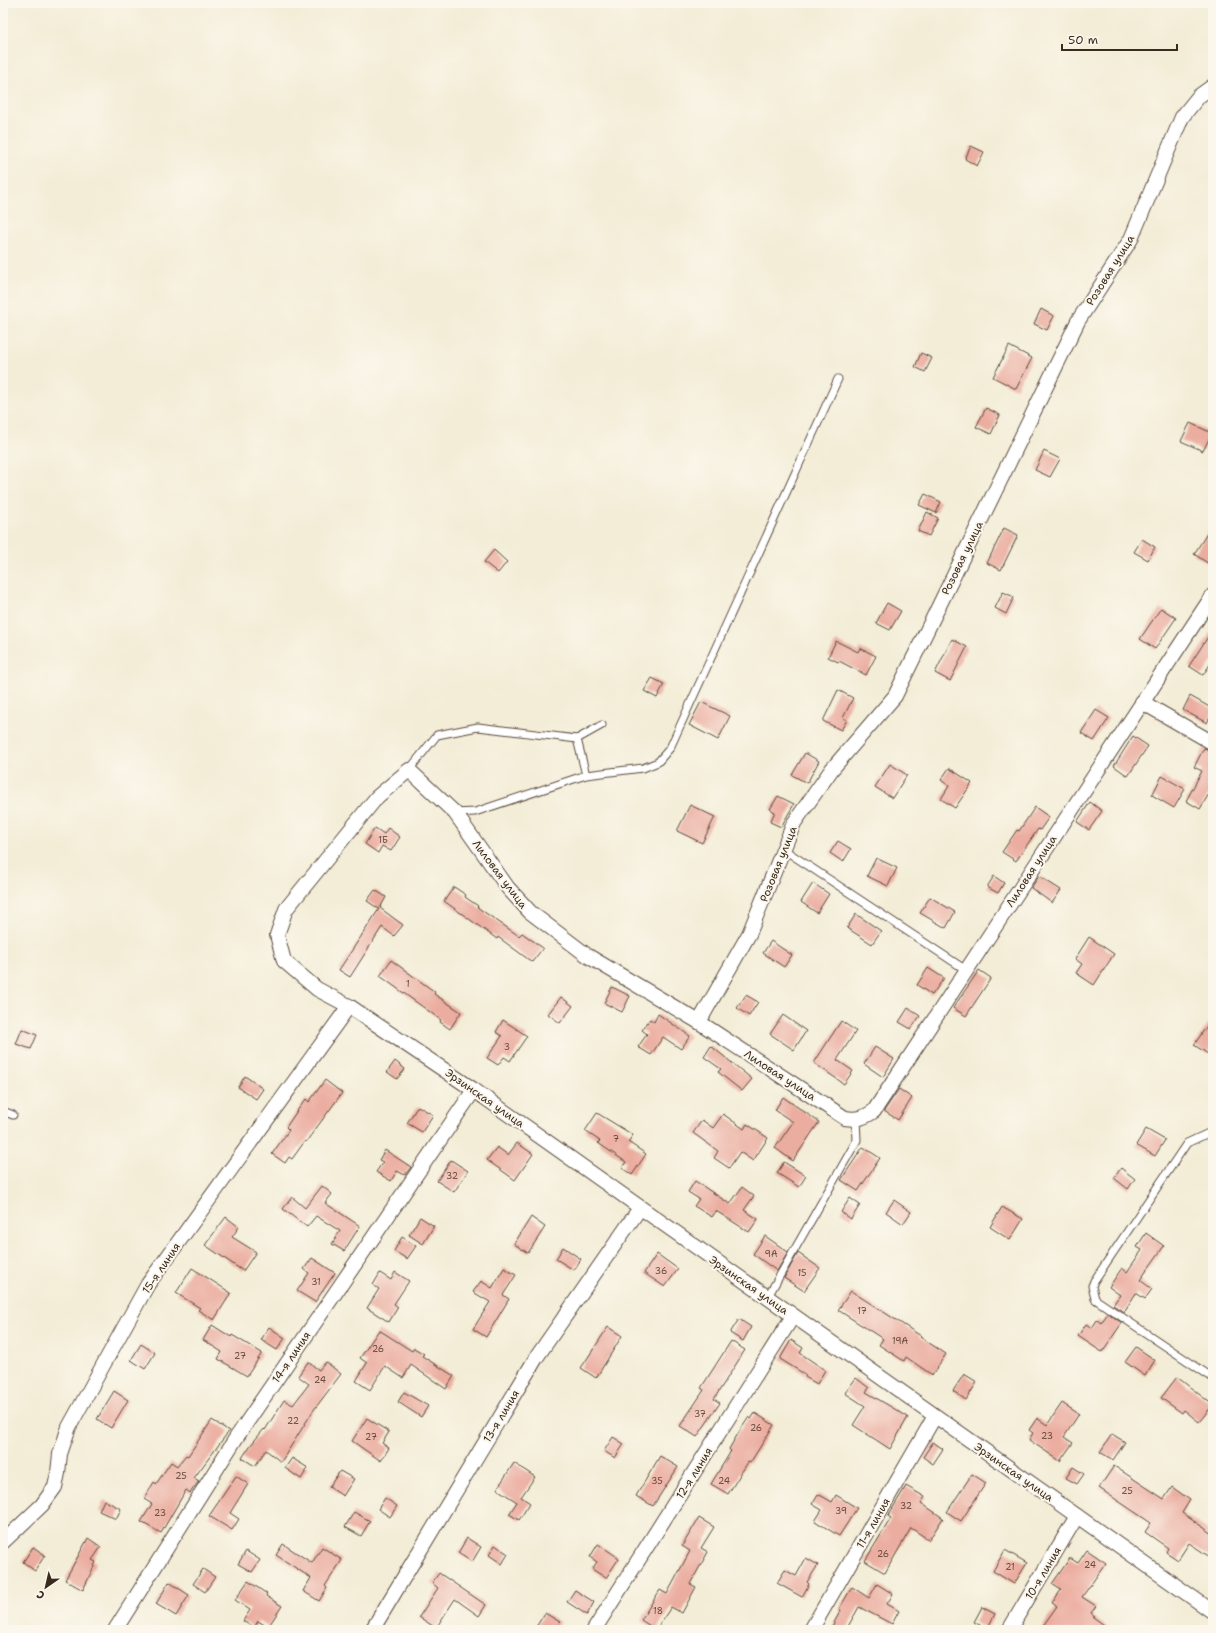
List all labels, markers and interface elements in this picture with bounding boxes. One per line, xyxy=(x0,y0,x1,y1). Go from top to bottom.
scale bar xyxy=(1062,26,1177,52)
text: 50 m xyxy=(1068,32,1098,48)
street label: Розовая улица xyxy=(1083,232,1138,308)
street label: Розовая улица xyxy=(938,519,987,598)
street label: Розовая улица xyxy=(756,824,801,904)
street label: Лиловая улица xyxy=(1003,832,1060,910)
house number: 1Б xyxy=(378,834,388,846)
street label: Лиловая улица xyxy=(469,837,531,912)
house number: 1 xyxy=(406,978,410,990)
house number: 3 xyxy=(504,1041,510,1053)
street label: Лиловая улица xyxy=(741,1047,819,1104)
street label: Эрзинская улица xyxy=(442,1066,527,1131)
house number: 7 xyxy=(613,1133,619,1145)
house number: 32 xyxy=(446,1170,458,1182)
street label: 15-я линия xyxy=(139,1240,184,1297)
house number: 9А xyxy=(765,1248,778,1260)
street label: Эрзинская улица xyxy=(706,1253,791,1318)
house number: 36 xyxy=(655,1265,667,1277)
house number: 15 xyxy=(797,1267,807,1279)
house number: 31 xyxy=(311,1276,321,1288)
house number: 17 xyxy=(857,1305,867,1317)
street label: 14-я линия xyxy=(269,1329,314,1386)
house number: 19А xyxy=(892,1335,909,1347)
house number: 26 xyxy=(372,1343,384,1355)
house number: 27 xyxy=(234,1350,246,1362)
house number: 24 xyxy=(314,1374,326,1386)
street label: 13-я линия xyxy=(480,1387,523,1445)
house number: 37 xyxy=(694,1408,706,1420)
house number: 22 xyxy=(287,1415,299,1427)
house number: 26 xyxy=(750,1422,762,1434)
house number: 23 xyxy=(1041,1430,1053,1442)
house number: 27 xyxy=(365,1431,377,1443)
street label: Эрзинская улица xyxy=(971,1440,1056,1505)
street label: 12-я линия xyxy=(673,1445,716,1502)
house number: 25 xyxy=(175,1470,187,1482)
house number: 35 xyxy=(651,1475,663,1487)
house number: 24 xyxy=(718,1475,730,1487)
house number: 25 xyxy=(1121,1485,1133,1497)
street label: 11-я линия xyxy=(853,1495,894,1551)
house number: 32 xyxy=(900,1500,912,1512)
house number: 39 xyxy=(835,1505,847,1517)
house number: 23 xyxy=(154,1507,166,1519)
street label: 10-я линия xyxy=(1022,1544,1065,1602)
house number: 26 xyxy=(877,1548,889,1560)
house number: 24 xyxy=(1084,1559,1096,1571)
house number: 21 xyxy=(1005,1561,1015,1573)
north arrow xyxy=(26,1567,66,1607)
text: С xyxy=(33,1587,48,1603)
house number: 18 xyxy=(653,1605,663,1617)

